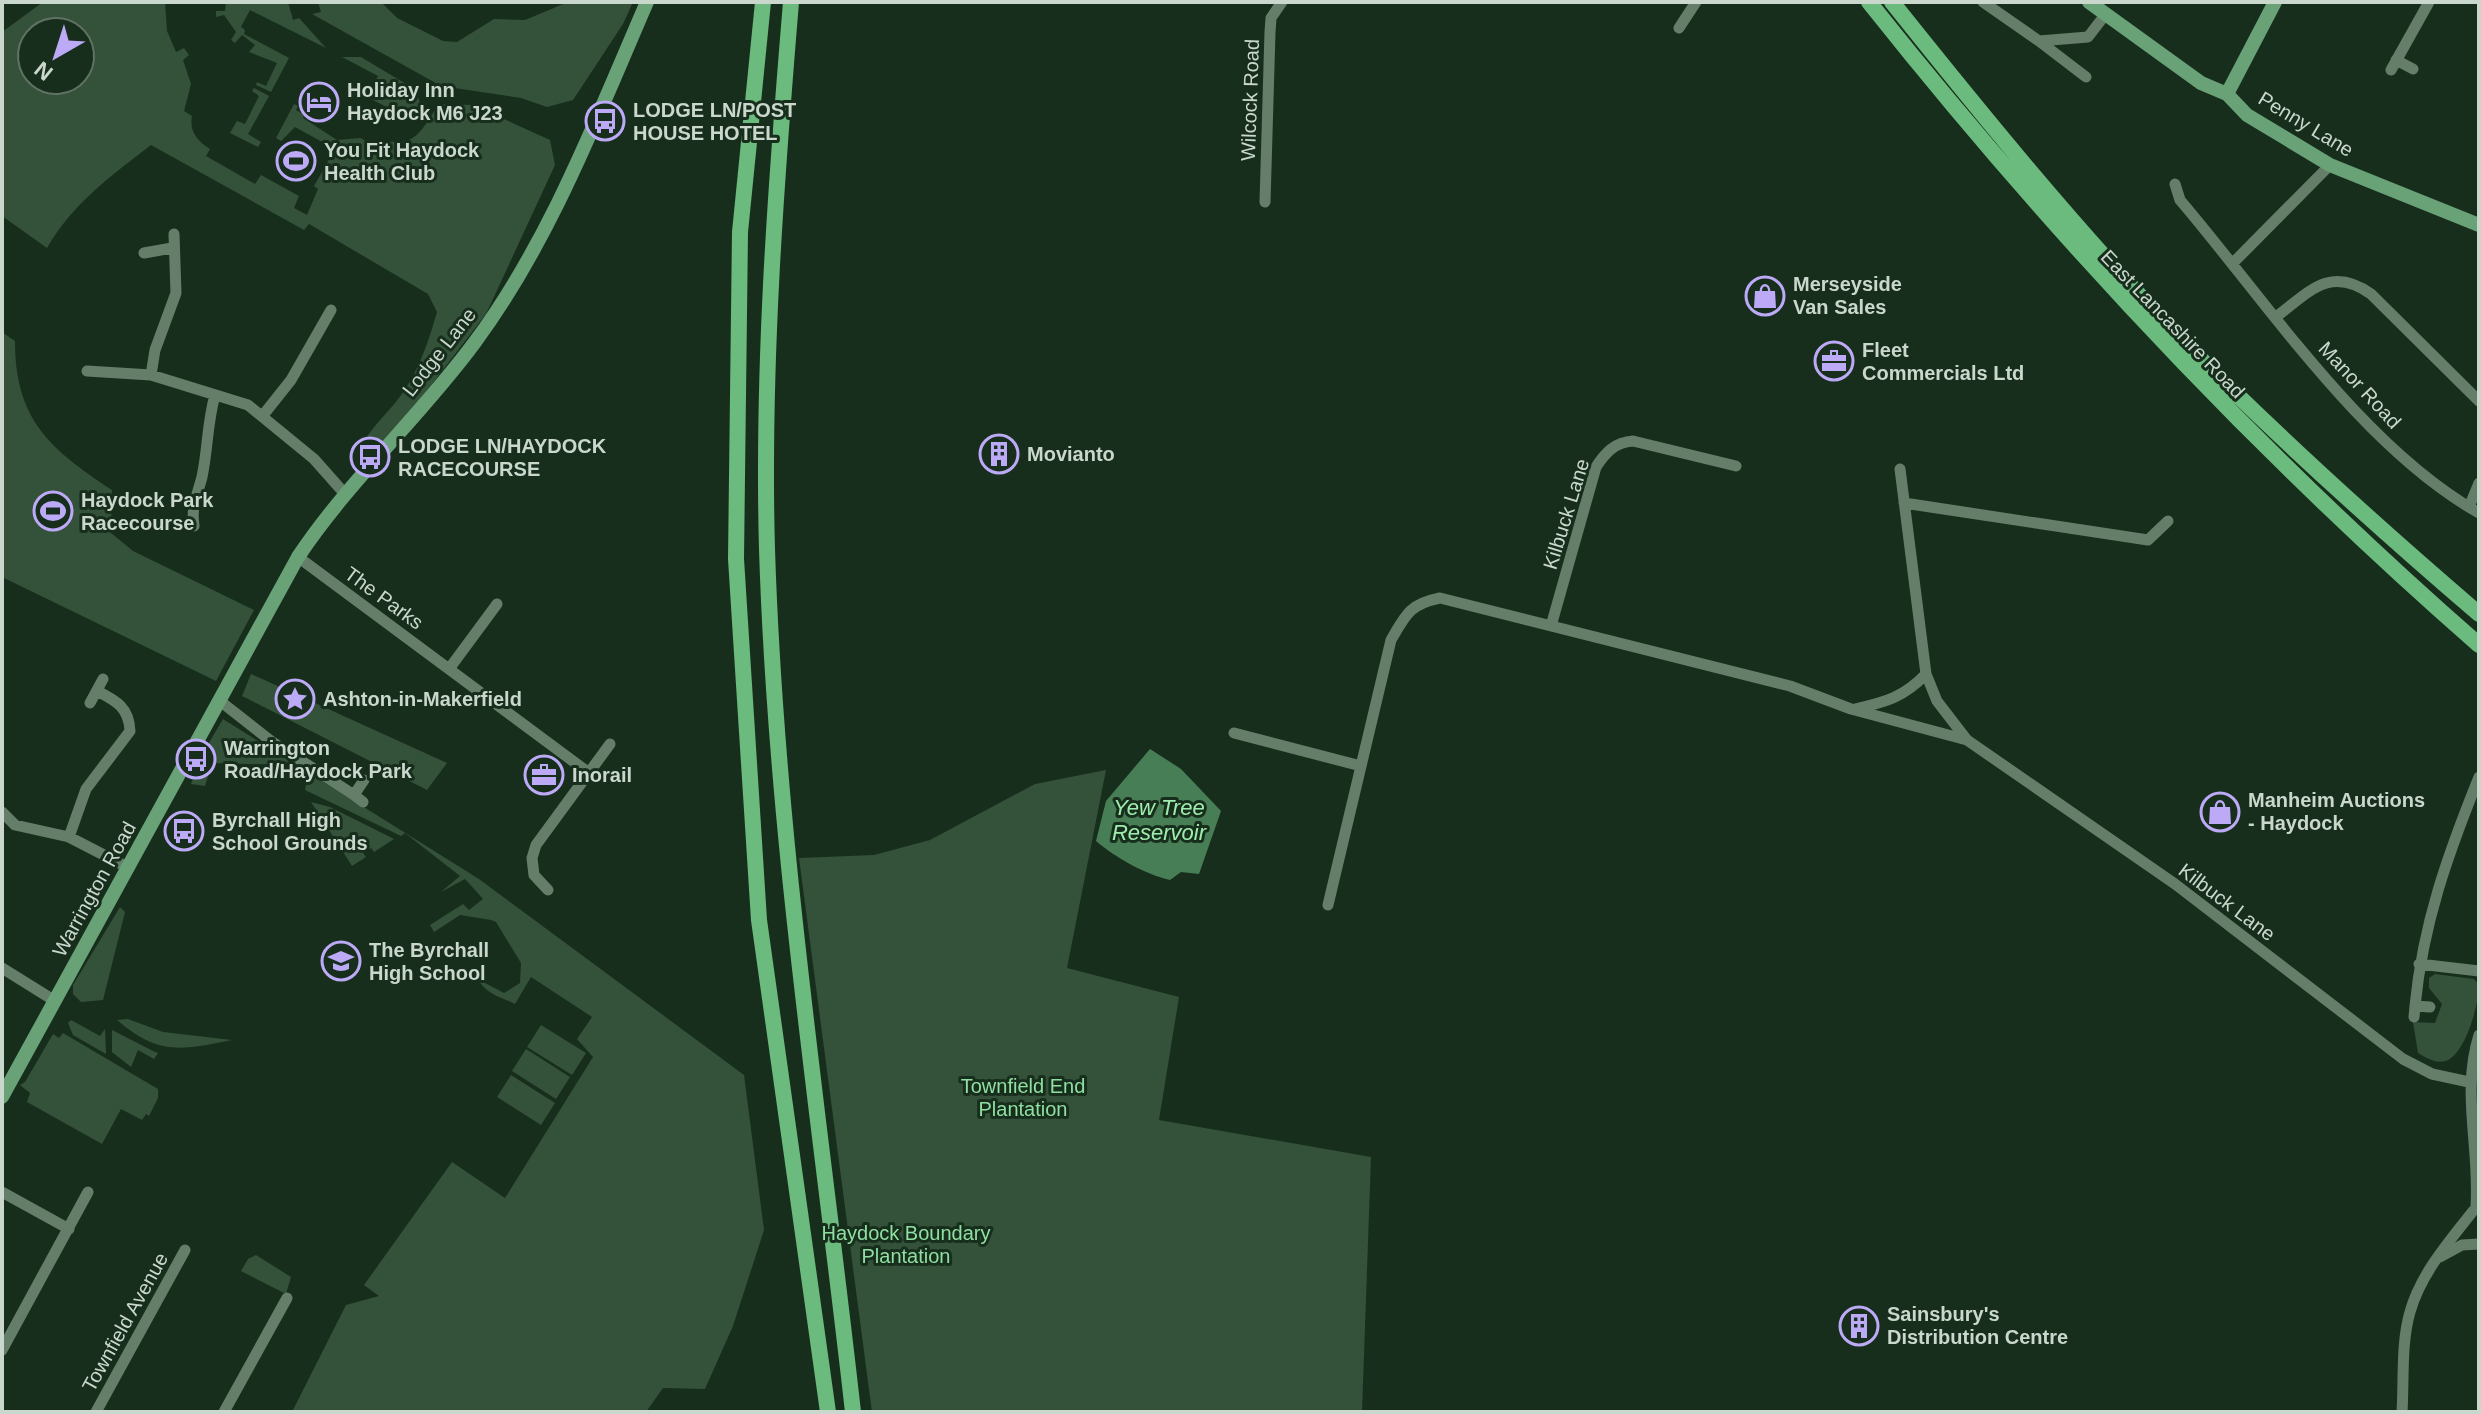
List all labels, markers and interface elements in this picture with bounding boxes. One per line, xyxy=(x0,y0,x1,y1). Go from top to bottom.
north arrow xyxy=(16,16,96,96)
street label: Wilcock Road xyxy=(1237,39,1263,161)
text: N xyxy=(30,56,58,86)
place label: Holiday Inn Haydock M6 J23 xyxy=(347,79,503,124)
hotel icon: Holiday Inn Haydock M6 J23 xyxy=(298,81,340,123)
street label: Penny Lane xyxy=(2255,87,2357,161)
place label: LODGE LN/POST HOUSE HOTEL xyxy=(633,99,796,144)
bus stop icon: LODGE LN/POST HOUSE HOTEL xyxy=(584,100,626,142)
place label: You Fit Haydock Health Club xyxy=(324,139,480,184)
sports icon: You Fit Haydock Health Club xyxy=(275,140,317,182)
street label: East Lancashire Road xyxy=(2097,246,2249,402)
place label: Merseyside Van Sales xyxy=(1793,273,1902,318)
shop icon: Merseyside Van Sales xyxy=(1744,275,1786,317)
street label: Lodge Lane xyxy=(398,304,480,400)
street label: Manor Road xyxy=(2314,337,2406,433)
place label: Fleet Commercials Ltd xyxy=(1862,339,2024,384)
office icon: Fleet Commercials Ltd xyxy=(1813,340,1855,382)
building icon: Movianto xyxy=(978,433,1020,475)
place label: LODGE LN/HAYDOCK RACECOURSE xyxy=(398,435,607,480)
bus stop icon: LODGE LN/HAYDOCK RACECOURSE xyxy=(349,436,391,478)
place label: Movianto xyxy=(1027,443,1115,465)
street label: Kilbuck Lane xyxy=(1539,456,1593,572)
place label: Haydock Park Racecourse xyxy=(81,489,214,534)
sports icon: Haydock Park Racecourse xyxy=(32,490,74,532)
street label: The Parks xyxy=(341,562,427,634)
place icon: Ashton-in-Makerfield xyxy=(274,678,316,720)
place label: Ashton-in-Makerfield xyxy=(323,688,522,710)
place label: Warrington Road/Haydock Park xyxy=(224,737,413,782)
bus stop icon: Warrington Road/Haydock Park xyxy=(175,738,217,780)
office icon: Inorail xyxy=(523,754,565,796)
place label: Inorail xyxy=(572,764,632,786)
place label: Manheim Auctions - Haydock xyxy=(2248,789,2425,834)
shop icon: Manheim Auctions - Haydock xyxy=(2199,791,2241,833)
water label: Yew Tree Reservoir xyxy=(1112,795,1208,845)
place label: Byrchall High School Grounds xyxy=(212,809,368,854)
bus stop icon: Byrchall High School Grounds xyxy=(163,810,205,852)
street label: Warrington Road xyxy=(48,818,140,960)
street label: Kilbuck Lane xyxy=(2175,859,2279,945)
place label: The Byrchall High School xyxy=(369,939,489,984)
school or university icon: The Byrchall High School xyxy=(320,940,362,982)
park label: Townfield End Plantation xyxy=(961,1075,1085,1120)
park label: Haydock Boundary Plantation xyxy=(822,1222,990,1267)
street label: Townfield Avenue xyxy=(78,1249,172,1395)
place label: Sainsbury's Distribution Centre xyxy=(1887,1303,2068,1348)
building icon: Sainsbury's Distribution Centre xyxy=(1838,1305,1880,1347)

